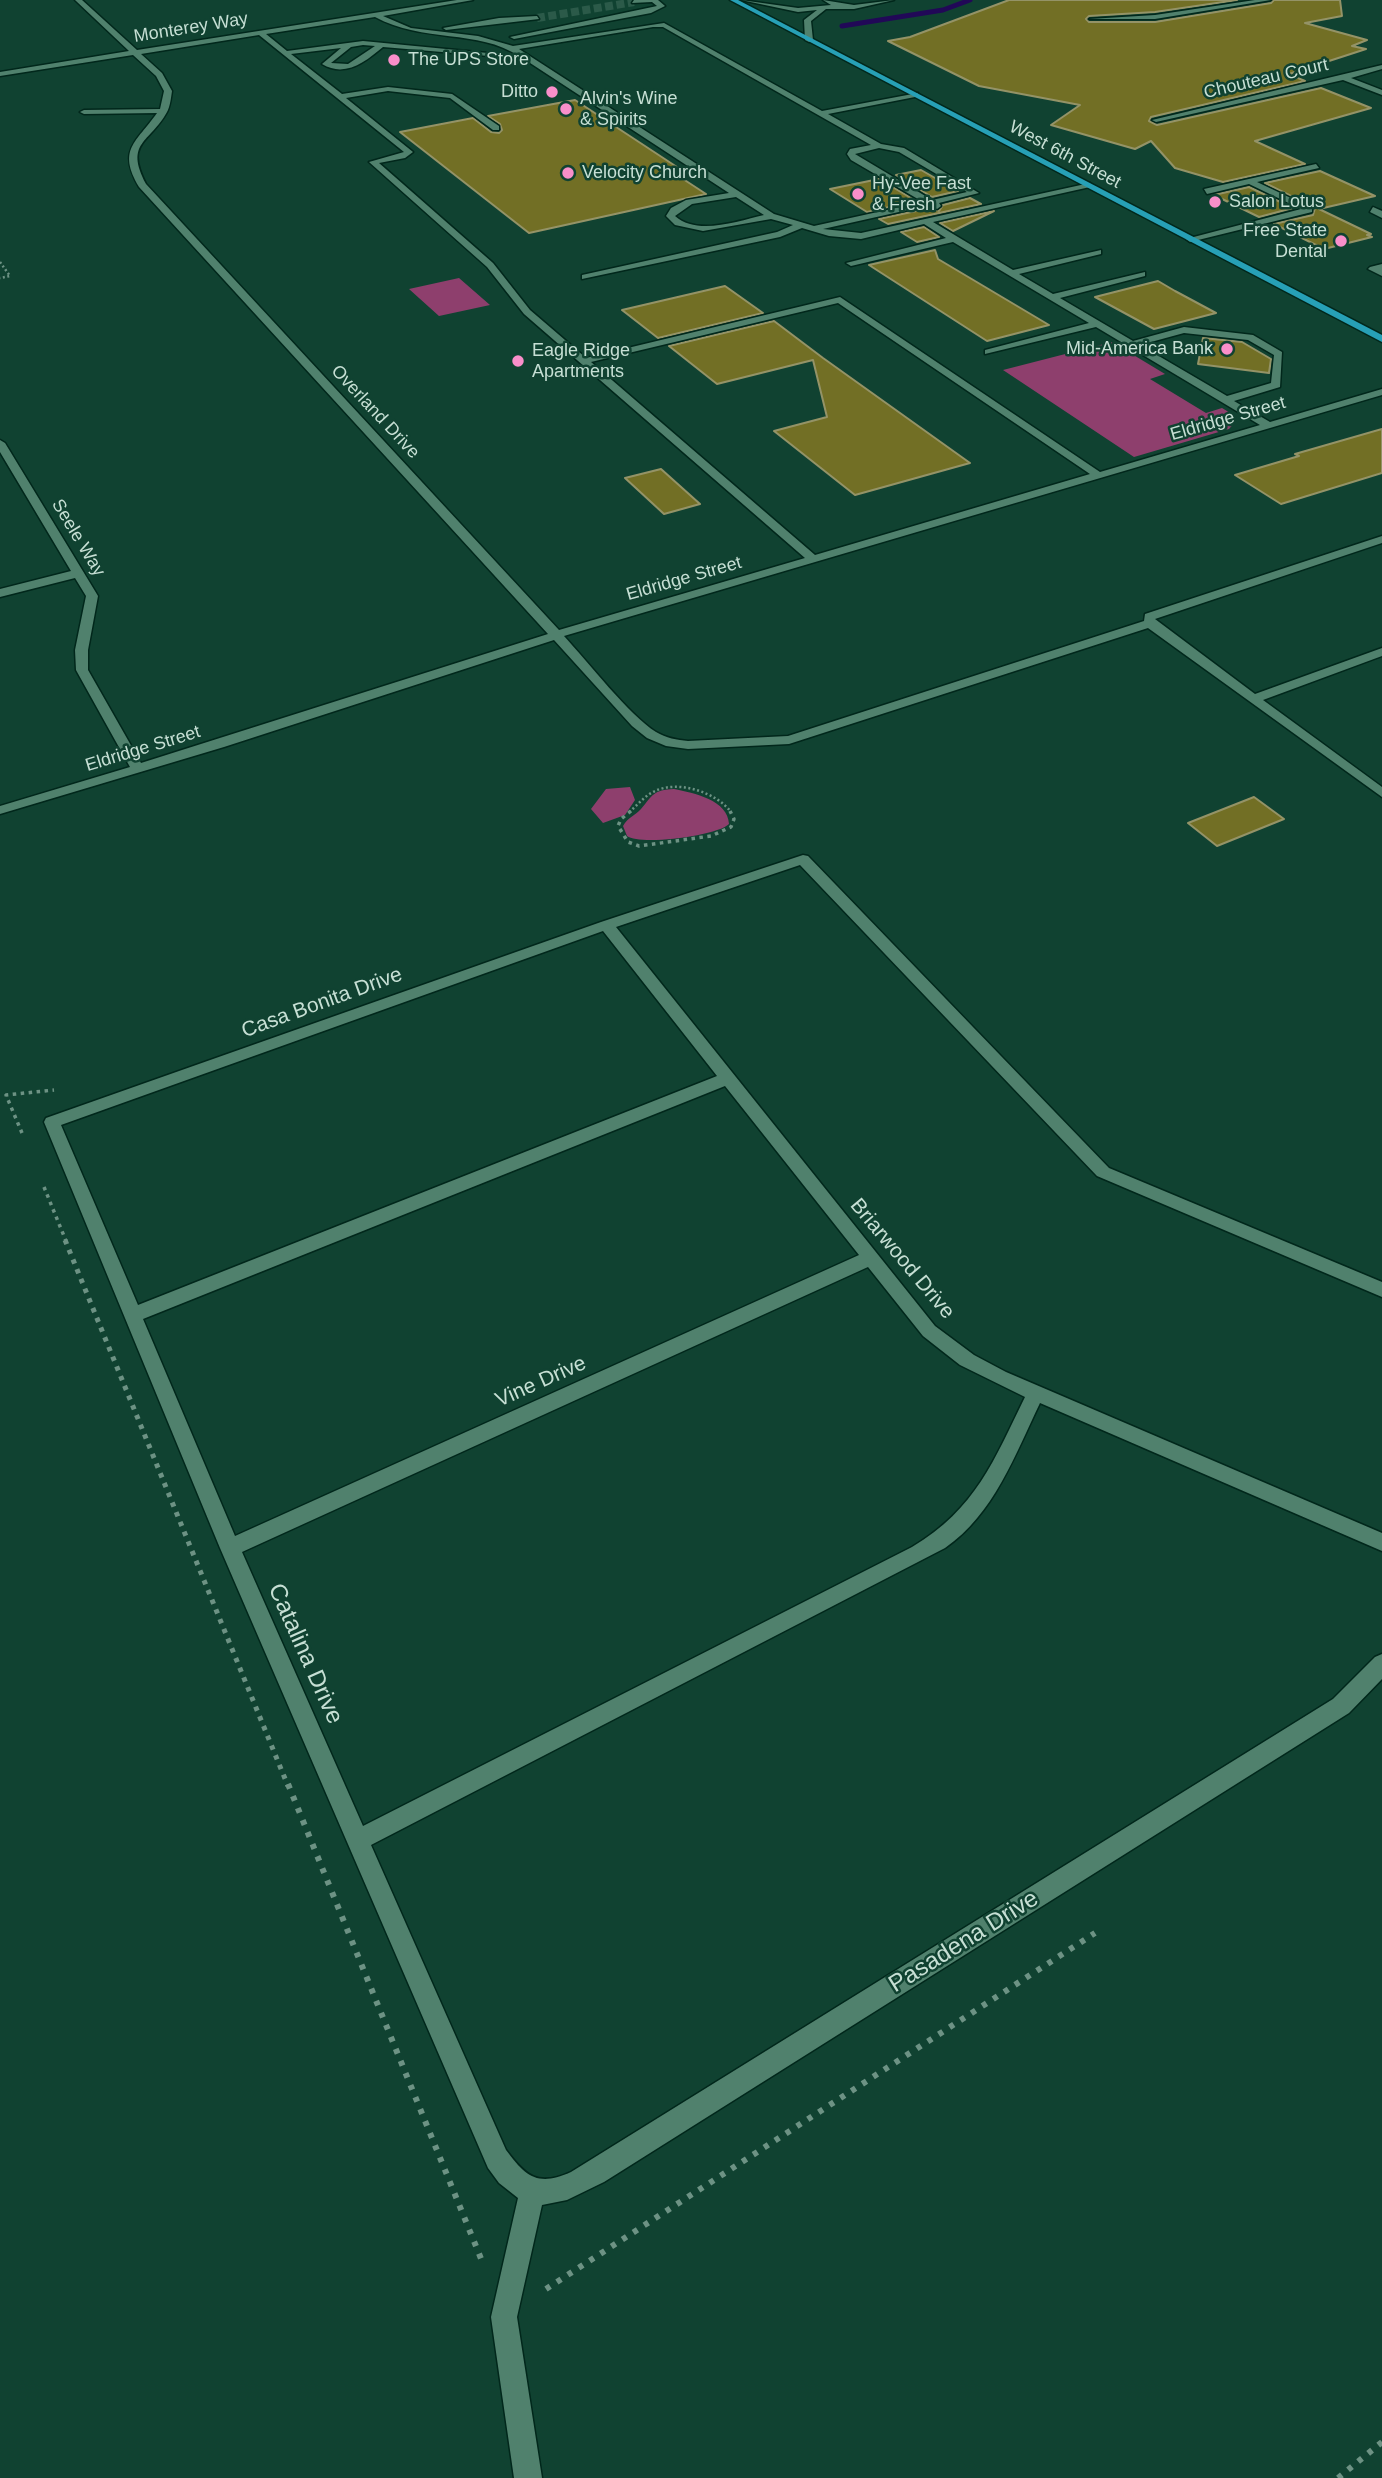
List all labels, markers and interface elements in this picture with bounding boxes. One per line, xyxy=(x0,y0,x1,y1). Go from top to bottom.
street label: Monterey Way xyxy=(132,8,250,48)
place label: The UPS Store xyxy=(408,49,529,71)
marker: The UPS Store xyxy=(386,52,402,68)
street label: Chouteau Court xyxy=(1202,54,1330,104)
place label: Ditto xyxy=(501,81,538,103)
marker: Ditto xyxy=(544,84,560,100)
place label: Alvin's Wine & Spirits xyxy=(580,88,677,130)
marker: Alvin's Wine & Spirits xyxy=(558,101,574,117)
street label: West 6th Street xyxy=(1005,116,1125,194)
place label: Velocity Church xyxy=(582,162,707,184)
marker: Velocity Church xyxy=(560,165,576,181)
place label: Hy-Vee Fast & Fresh xyxy=(872,173,971,216)
marker: Hy-Vee Fast & Fresh xyxy=(850,186,866,202)
place label: Salon Lotus xyxy=(1229,191,1324,213)
marker: Salon Lotus xyxy=(1207,194,1223,210)
place label: Free State Dental xyxy=(1243,220,1327,262)
marker: Free State Dental xyxy=(1333,233,1349,249)
place label: Mid-America Bank xyxy=(1066,338,1213,360)
place label: Eagle Ridge Apartments xyxy=(532,340,630,382)
marker: Mid-America Bank xyxy=(1219,341,1235,357)
marker: Eagle Ridge Apartments xyxy=(510,353,526,369)
street label: Overland Drive xyxy=(326,361,424,463)
street label: Eldridge Street xyxy=(1168,392,1288,446)
street label: Seele Way xyxy=(47,495,109,581)
street label: Eldridge Street xyxy=(624,552,744,606)
street label: Eldridge Street xyxy=(83,721,203,777)
street label: Casa Bonita Drive xyxy=(238,962,406,1044)
street label: Briarwood Drive xyxy=(844,1194,960,1324)
street label: Vine Drive xyxy=(492,1351,590,1413)
street label: Catalina Drive xyxy=(261,1579,349,1729)
street label: Pasadena Drive xyxy=(884,1885,1044,1999)

